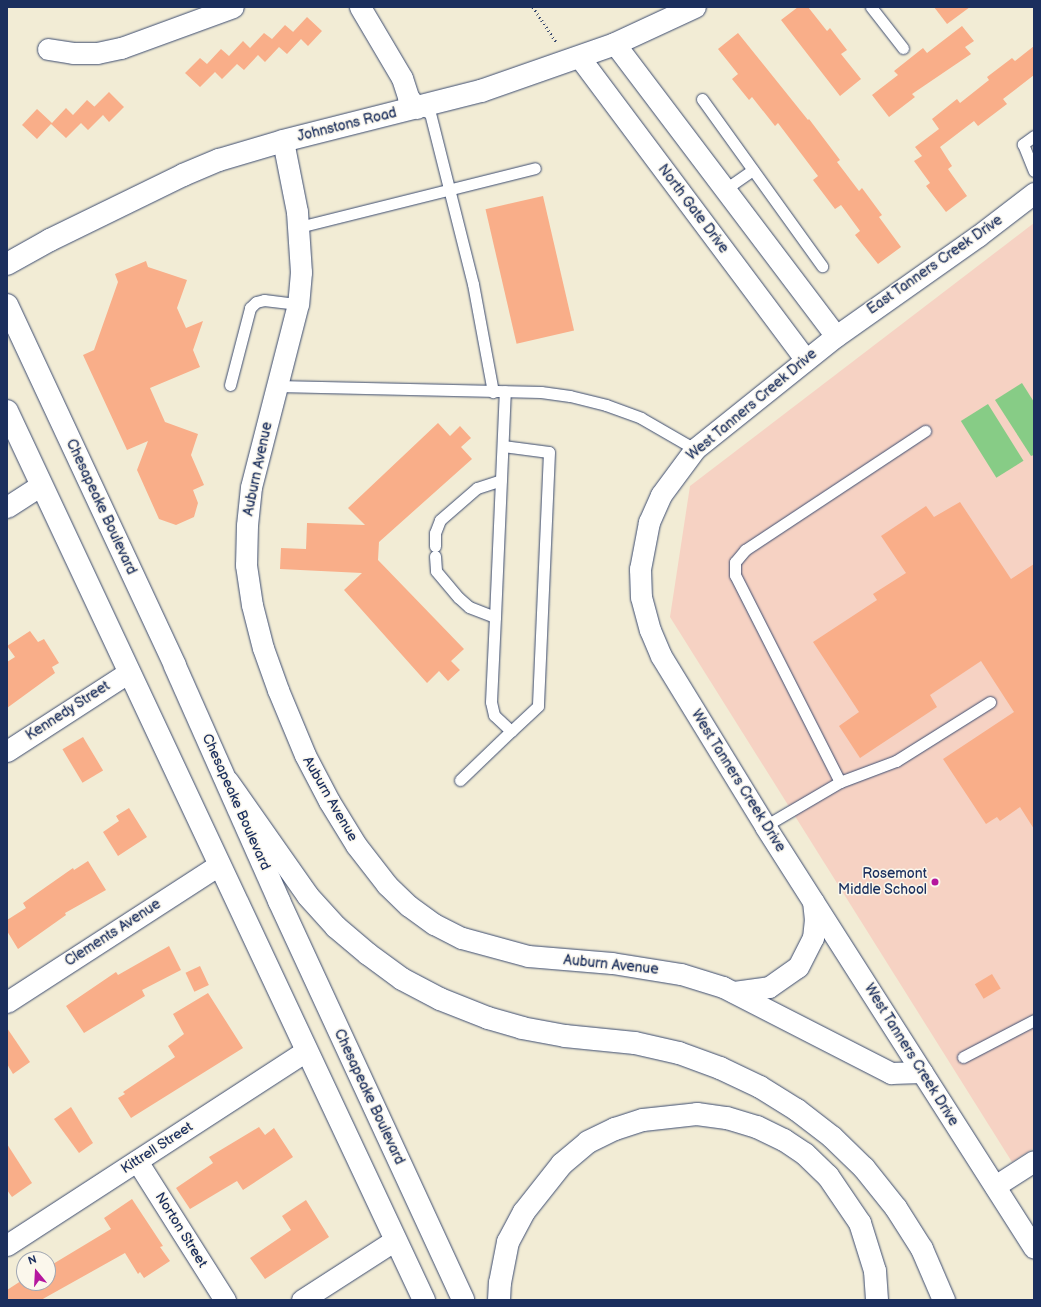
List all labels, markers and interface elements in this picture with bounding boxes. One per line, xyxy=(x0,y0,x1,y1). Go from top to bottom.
street label: Johnstons Road xyxy=(296,105,398,145)
street label: North Gate Drive xyxy=(654,161,732,257)
street label: East Tanners Creek Drive xyxy=(864,212,1006,318)
street label: West Tanners Creek Drive xyxy=(683,346,821,464)
street label: Auburn Avenue xyxy=(240,421,276,517)
street label: Chesapeake Boulevard xyxy=(62,437,140,577)
street label: Kennedy Street xyxy=(22,677,114,745)
street label: West Tanners Creek Drive xyxy=(687,707,789,855)
street label: Chesapeake Boulevard xyxy=(198,731,274,873)
street label: Auburn Avenue xyxy=(299,753,361,845)
place label: Rosemont Middle School xyxy=(838,866,927,898)
marker: Rosemont Middle School xyxy=(930,877,940,887)
street label: Clements Avenue xyxy=(62,896,164,970)
street label: Auburn Avenue xyxy=(563,952,659,978)
street label: West Tanners Creek Drive xyxy=(860,981,962,1129)
street label: Chesapeake Boulevard xyxy=(330,1027,408,1167)
street label: Kittrell Street xyxy=(118,1119,196,1177)
street label: Norton Street xyxy=(151,1189,211,1271)
north arrow xyxy=(16,1251,56,1291)
text: N xyxy=(26,1253,38,1268)

